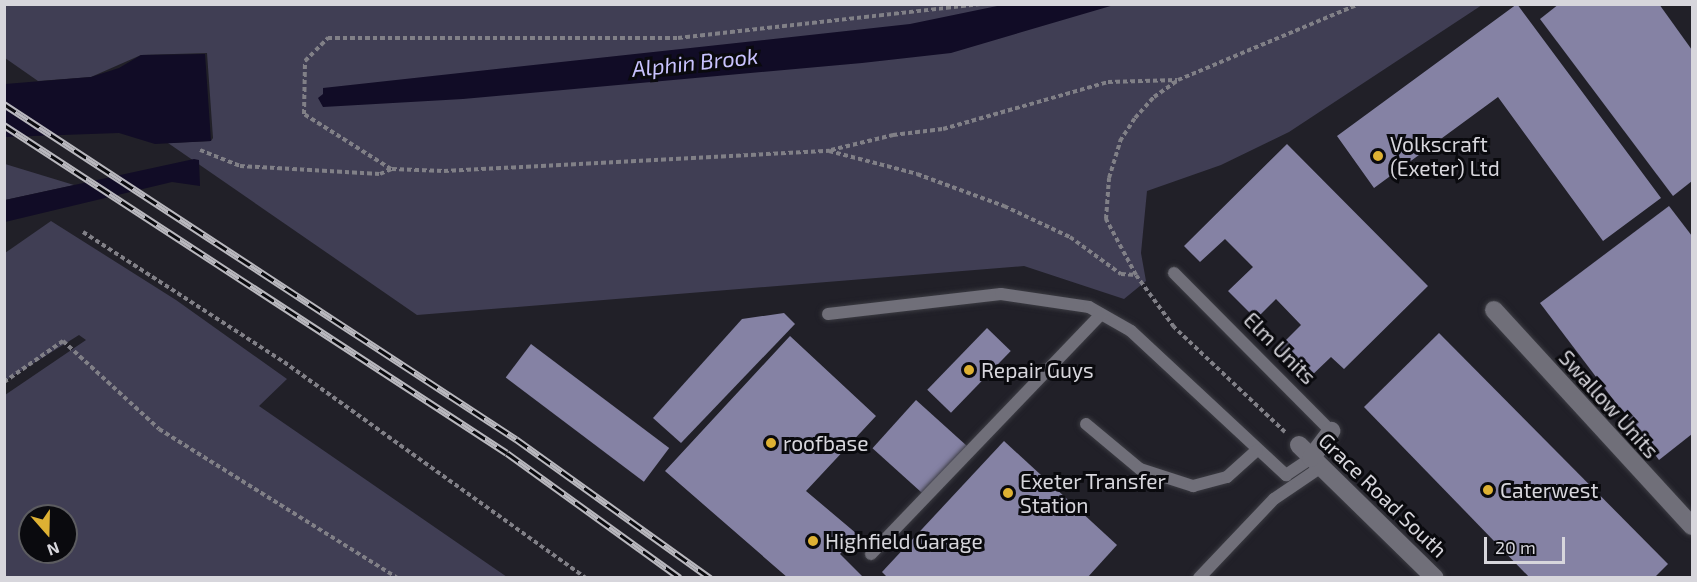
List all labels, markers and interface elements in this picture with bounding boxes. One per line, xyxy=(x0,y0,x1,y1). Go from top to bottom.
water label: Alphin Brook xyxy=(631,42,759,82)
place label: Volkscraft (Exeter) Ltd xyxy=(1390,131,1500,181)
marker: Volkscraft (Exeter) Ltd xyxy=(1371,149,1385,163)
street label: Elm Units xyxy=(1239,307,1321,389)
street label: Swallow Units xyxy=(1554,345,1664,463)
place label: Repair Guys xyxy=(981,357,1094,383)
marker: Repair Guys xyxy=(962,363,976,377)
street label: Grace Road South xyxy=(1314,428,1452,562)
place label: roofbase xyxy=(783,430,868,456)
marker: roofbase xyxy=(764,436,778,450)
place label: Exeter Transfer Station xyxy=(1020,468,1167,518)
place label: Caterwest xyxy=(1500,477,1598,503)
marker: Caterwest xyxy=(1481,483,1495,497)
marker: Exeter Transfer Station xyxy=(1001,486,1015,500)
north arrow xyxy=(18,504,78,564)
scale bar xyxy=(1487,525,1568,563)
place label: Highfield Garage xyxy=(825,528,983,554)
marker: Highfield Garage xyxy=(806,534,820,548)
text: 20 m xyxy=(1495,536,1536,558)
text: N xyxy=(45,539,62,560)

